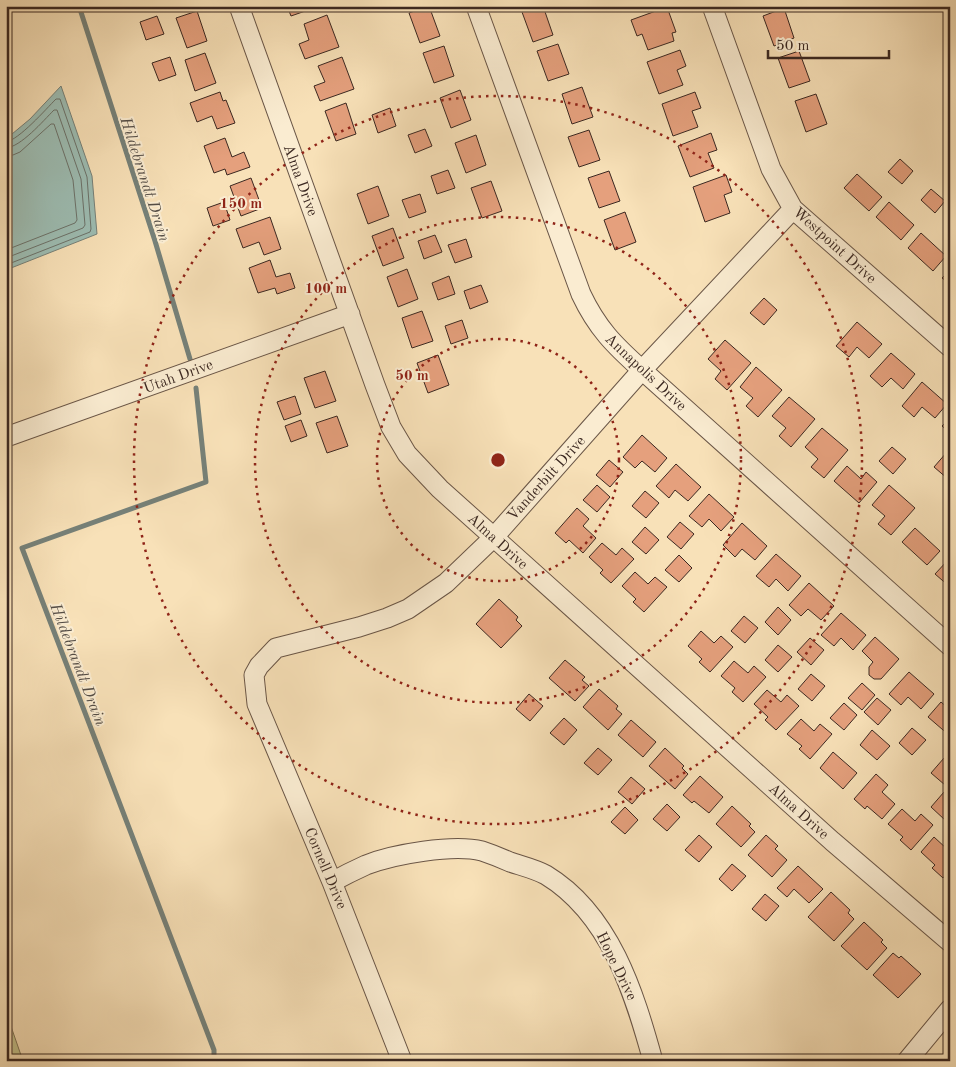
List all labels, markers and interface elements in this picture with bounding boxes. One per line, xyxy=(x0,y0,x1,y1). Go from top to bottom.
scale bar xyxy=(768,28,890,60)
text: 50 m xyxy=(776,39,810,54)
water label: Hildebrandt Drain xyxy=(116,114,172,244)
street label: Alma Drive xyxy=(280,143,320,218)
text: 150 m xyxy=(220,197,262,212)
street label: Westpoint Drive xyxy=(790,205,879,287)
text: 100 m xyxy=(305,282,347,297)
street label: Annapolis Drive xyxy=(601,332,689,414)
street label: Utah Drive xyxy=(142,358,215,397)
text: 50 m xyxy=(395,369,429,384)
street label: Vanderbilt Drive xyxy=(505,434,589,524)
centre of rings xyxy=(489,451,507,469)
street label: Alma Drive xyxy=(464,511,530,573)
water label: Hildebrandt Drain xyxy=(46,600,108,728)
street label: Alma Drive xyxy=(765,781,831,843)
street label: Cornell Drive xyxy=(301,826,349,912)
street label: Hope Drive xyxy=(593,930,639,1003)

